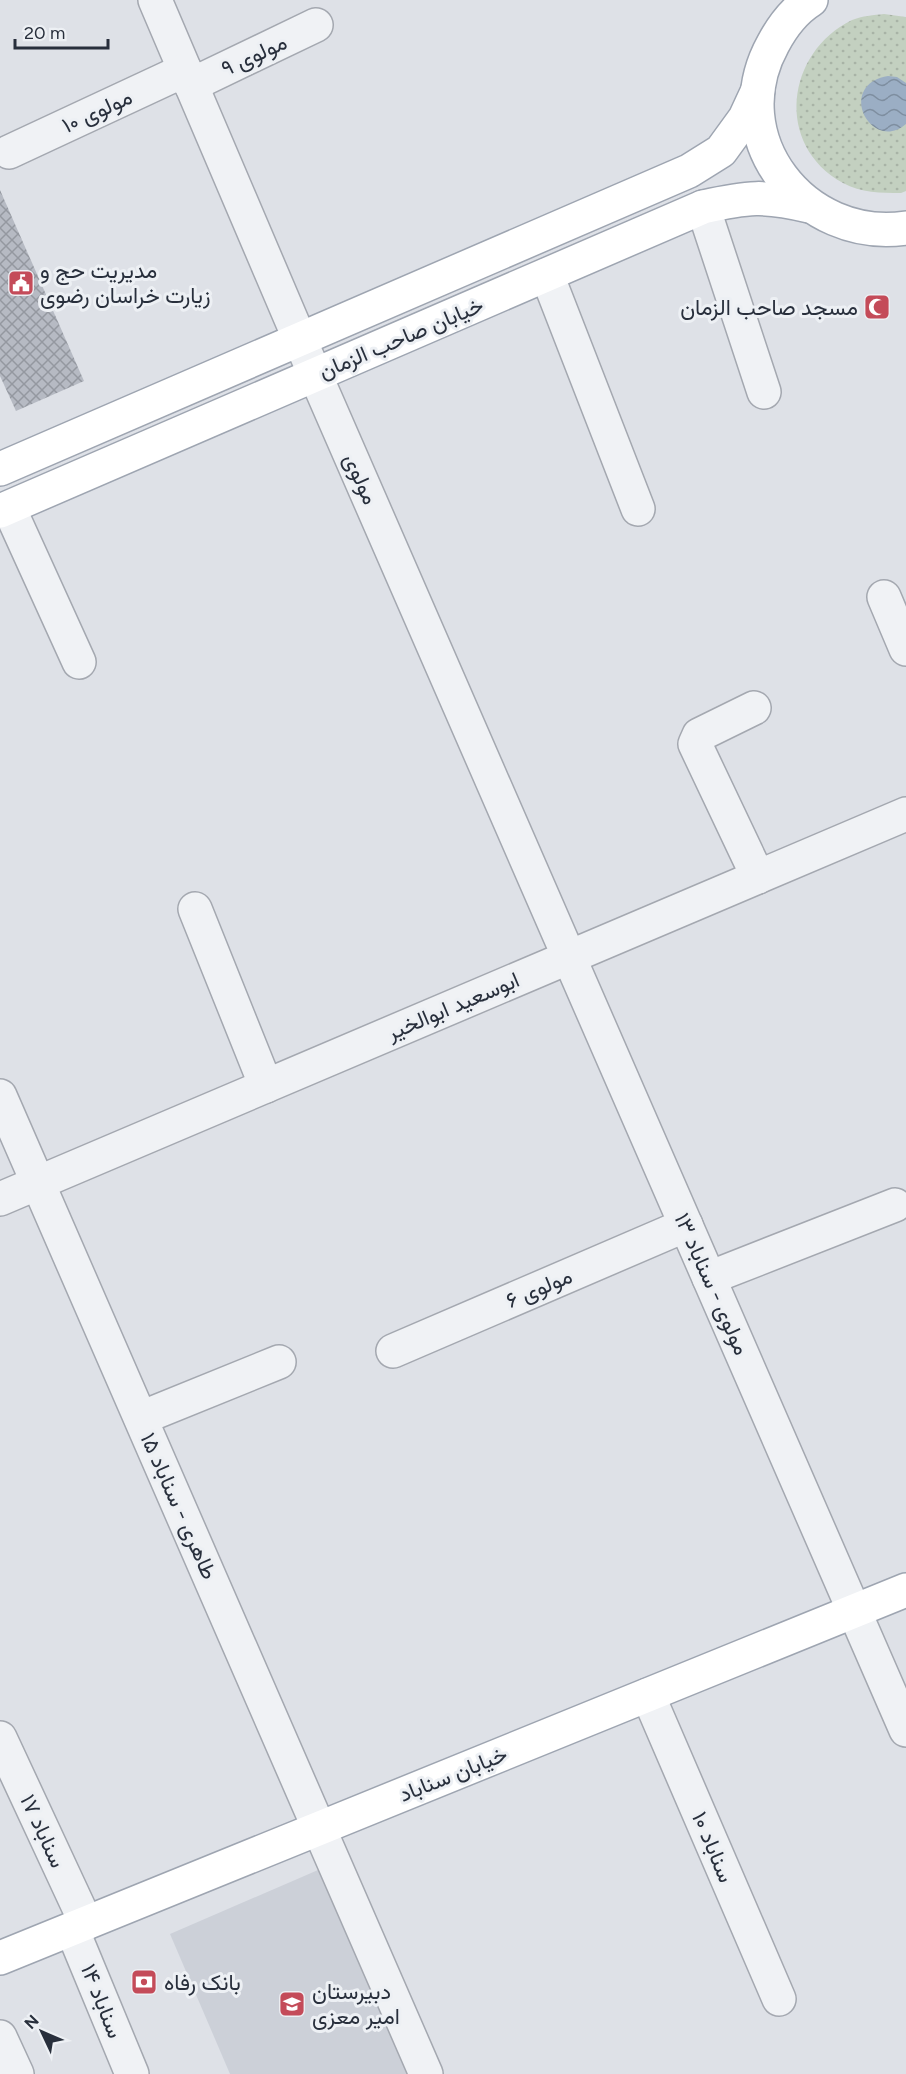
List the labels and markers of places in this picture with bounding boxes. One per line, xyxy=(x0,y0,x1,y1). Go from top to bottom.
place label: مدیریت حج و زیارت خراسان رضوی xyxy=(40,257,210,309)
public building icon: مدیریت حج و زیارت خراسان رضوی xyxy=(6,268,36,298)
mosque icon: مسجد صاحب الزمان xyxy=(862,292,892,322)
place label: مسجد صاحب الزمان xyxy=(680,294,858,321)
bank icon: بانک رفاه xyxy=(129,1967,159,1997)
place label: بانک رفاه xyxy=(164,1969,241,1996)
place label: دبیرستان امیر معزی xyxy=(312,1978,400,2030)
school or university icon: دبیرستان امیر معزی xyxy=(277,1989,307,2019)

